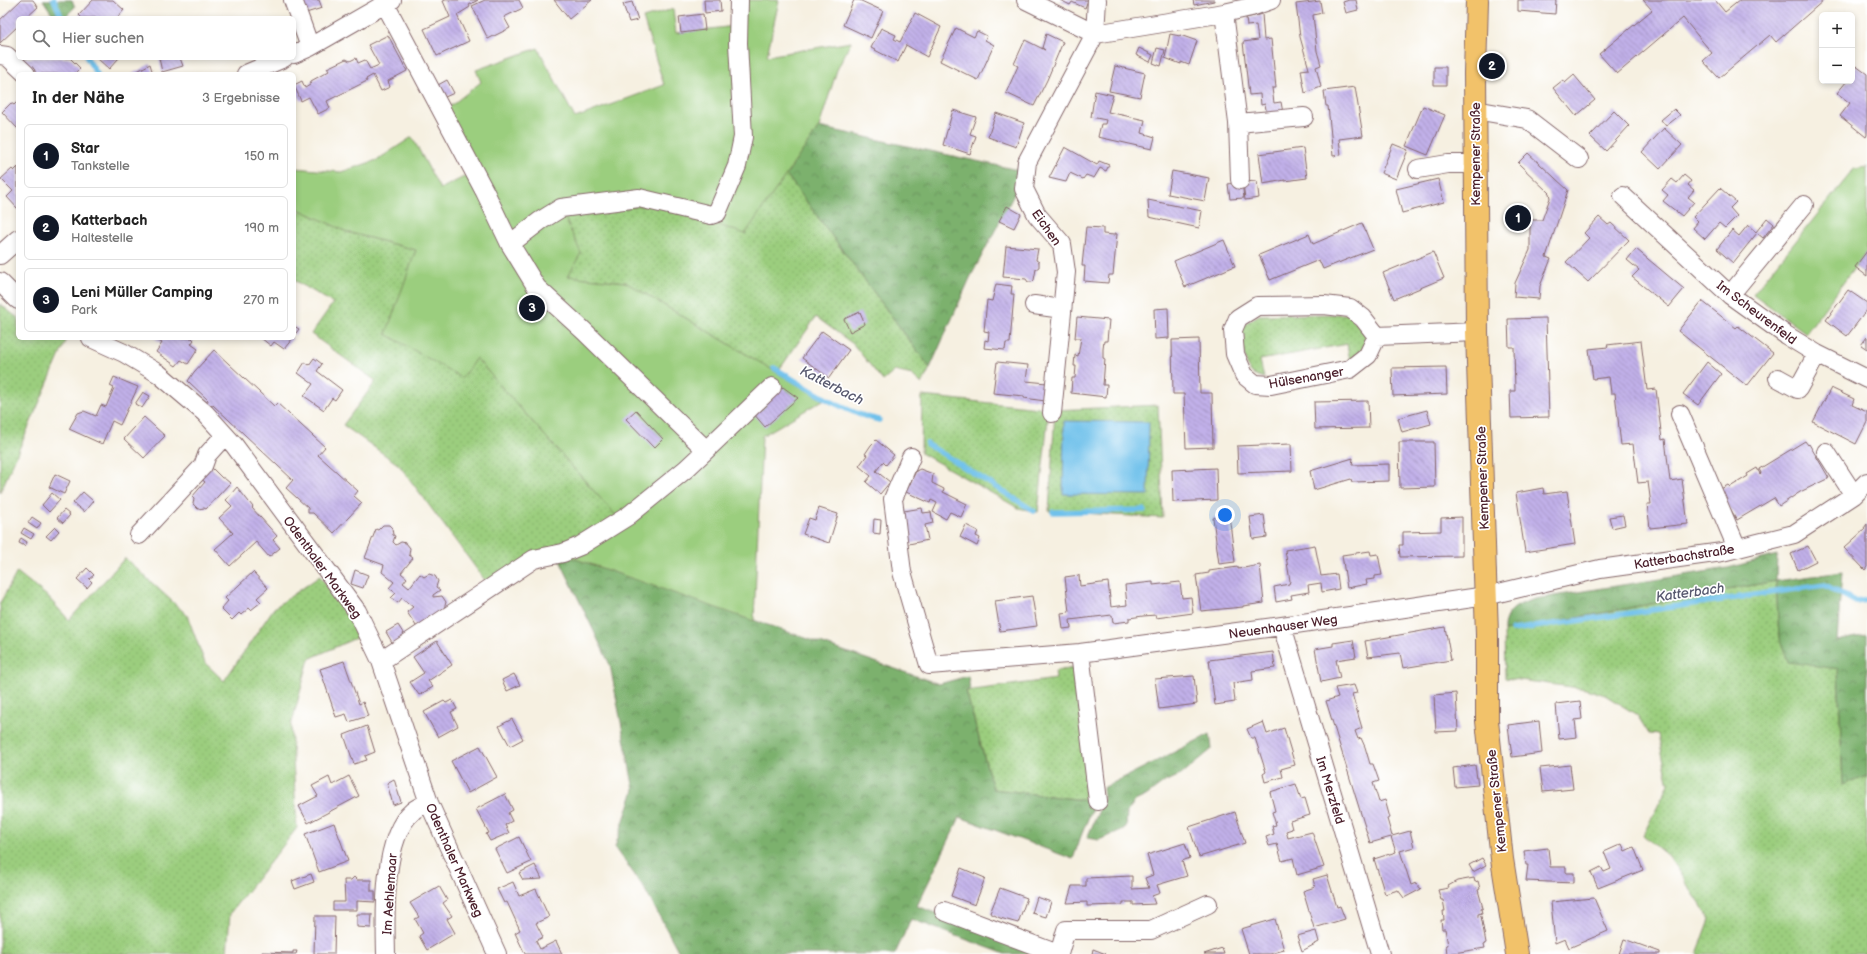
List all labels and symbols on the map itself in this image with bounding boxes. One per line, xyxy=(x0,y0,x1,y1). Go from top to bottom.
pin: 2 xyxy=(1479,51,1505,81)
street label: Kempener Straße xyxy=(1468,102,1484,206)
pin: 1 xyxy=(1505,203,1531,233)
street label: Eichen xyxy=(1028,206,1064,249)
street label: Im Scheurenfeld xyxy=(1713,278,1800,348)
pin: 3 xyxy=(519,293,545,323)
water label: Katterbach xyxy=(797,362,867,409)
street label: Hülsenanger xyxy=(1267,363,1345,392)
street label: Kempener Straße xyxy=(1473,426,1493,530)
your location xyxy=(1215,505,1235,525)
street label: Odenthaler Markweg xyxy=(280,513,365,622)
street label: Katterbachstraße xyxy=(1633,541,1736,573)
water label: Katterbach xyxy=(1655,579,1726,606)
street label: Neuenhauser Weg xyxy=(1228,611,1339,643)
street label: Kempener Straße xyxy=(1484,748,1510,853)
street label: Im Merzfeld xyxy=(1312,755,1348,826)
street label: Odenthaler Markweg xyxy=(422,801,486,920)
street label: Im Aehlemaar xyxy=(379,853,401,935)

